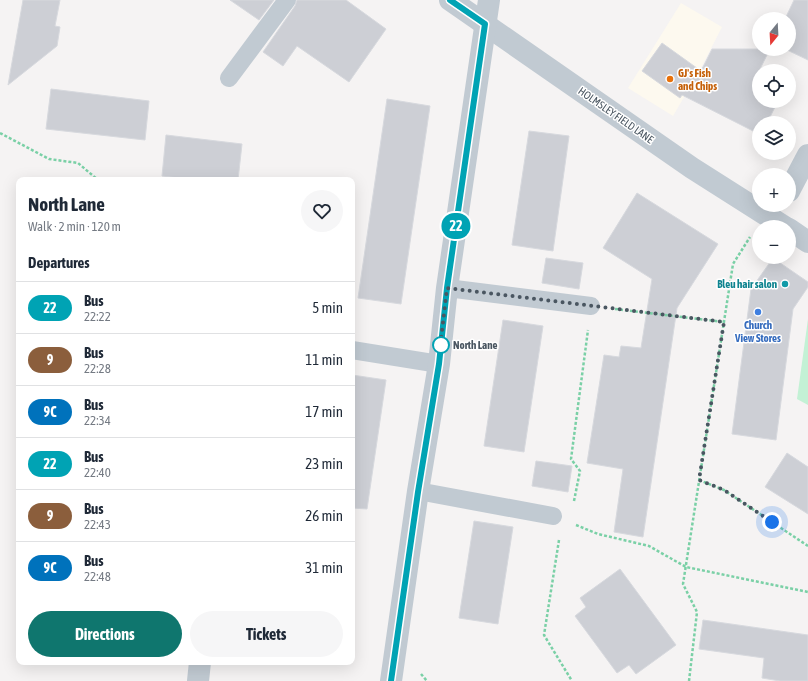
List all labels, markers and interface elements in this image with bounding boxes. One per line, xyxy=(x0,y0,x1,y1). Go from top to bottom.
north arrow xyxy=(752,12,796,56)
map controls xyxy=(752,12,796,264)
button: locate xyxy=(752,64,796,108)
place label: GJ's Fish and Chips xyxy=(678,67,717,92)
marker: GJ's Fish and Chips xyxy=(665,74,675,84)
street label: HOLMSLEY FIELD LANE xyxy=(576,85,656,146)
button: layers xyxy=(752,116,796,160)
button: + xyxy=(752,168,796,212)
button: heart xyxy=(301,190,343,232)
text: North Lane xyxy=(28,193,105,215)
line badge: 22 xyxy=(438,213,474,239)
text: 22 xyxy=(449,218,463,234)
text: Walk · 2 min · 120 m xyxy=(28,219,121,234)
button: − xyxy=(752,220,796,264)
text: Departures xyxy=(28,254,90,271)
place label: Bleu hair salon xyxy=(717,278,777,290)
marker: Bleu hair salon xyxy=(780,279,790,289)
text: Bus xyxy=(84,292,104,309)
text: 5 min xyxy=(312,299,343,316)
text: 22 xyxy=(43,300,57,316)
marker: Church View Stores xyxy=(753,307,763,317)
text: 22:22 xyxy=(84,309,111,324)
place label: Church View Stores xyxy=(734,319,781,344)
marker: North Lane xyxy=(432,336,450,354)
place label: North Lane xyxy=(453,339,498,351)
text: Bus xyxy=(84,344,104,361)
text: 11 min xyxy=(305,351,343,368)
text: 9 xyxy=(47,352,53,368)
text: 22:28 xyxy=(84,361,111,376)
text: Bus xyxy=(84,396,104,413)
text: 17 min xyxy=(305,403,343,420)
text: 9C xyxy=(44,404,56,420)
text: 22:34 xyxy=(84,413,111,428)
text: Bus xyxy=(84,448,104,465)
text: 23 min xyxy=(305,455,343,472)
text: 22 xyxy=(43,456,57,472)
text: 22:40 xyxy=(84,465,111,480)
text: Bus xyxy=(84,500,104,517)
text: 26 min xyxy=(305,507,343,524)
text: 9 xyxy=(47,508,53,524)
your location xyxy=(762,512,782,532)
text: 22:43 xyxy=(84,517,111,532)
text: Bus xyxy=(84,552,104,569)
text: 31 min xyxy=(305,559,343,576)
text: 9C xyxy=(44,560,56,576)
text: 22:48 xyxy=(84,569,111,584)
button: Directions xyxy=(28,611,182,657)
button: Tickets xyxy=(190,611,343,657)

